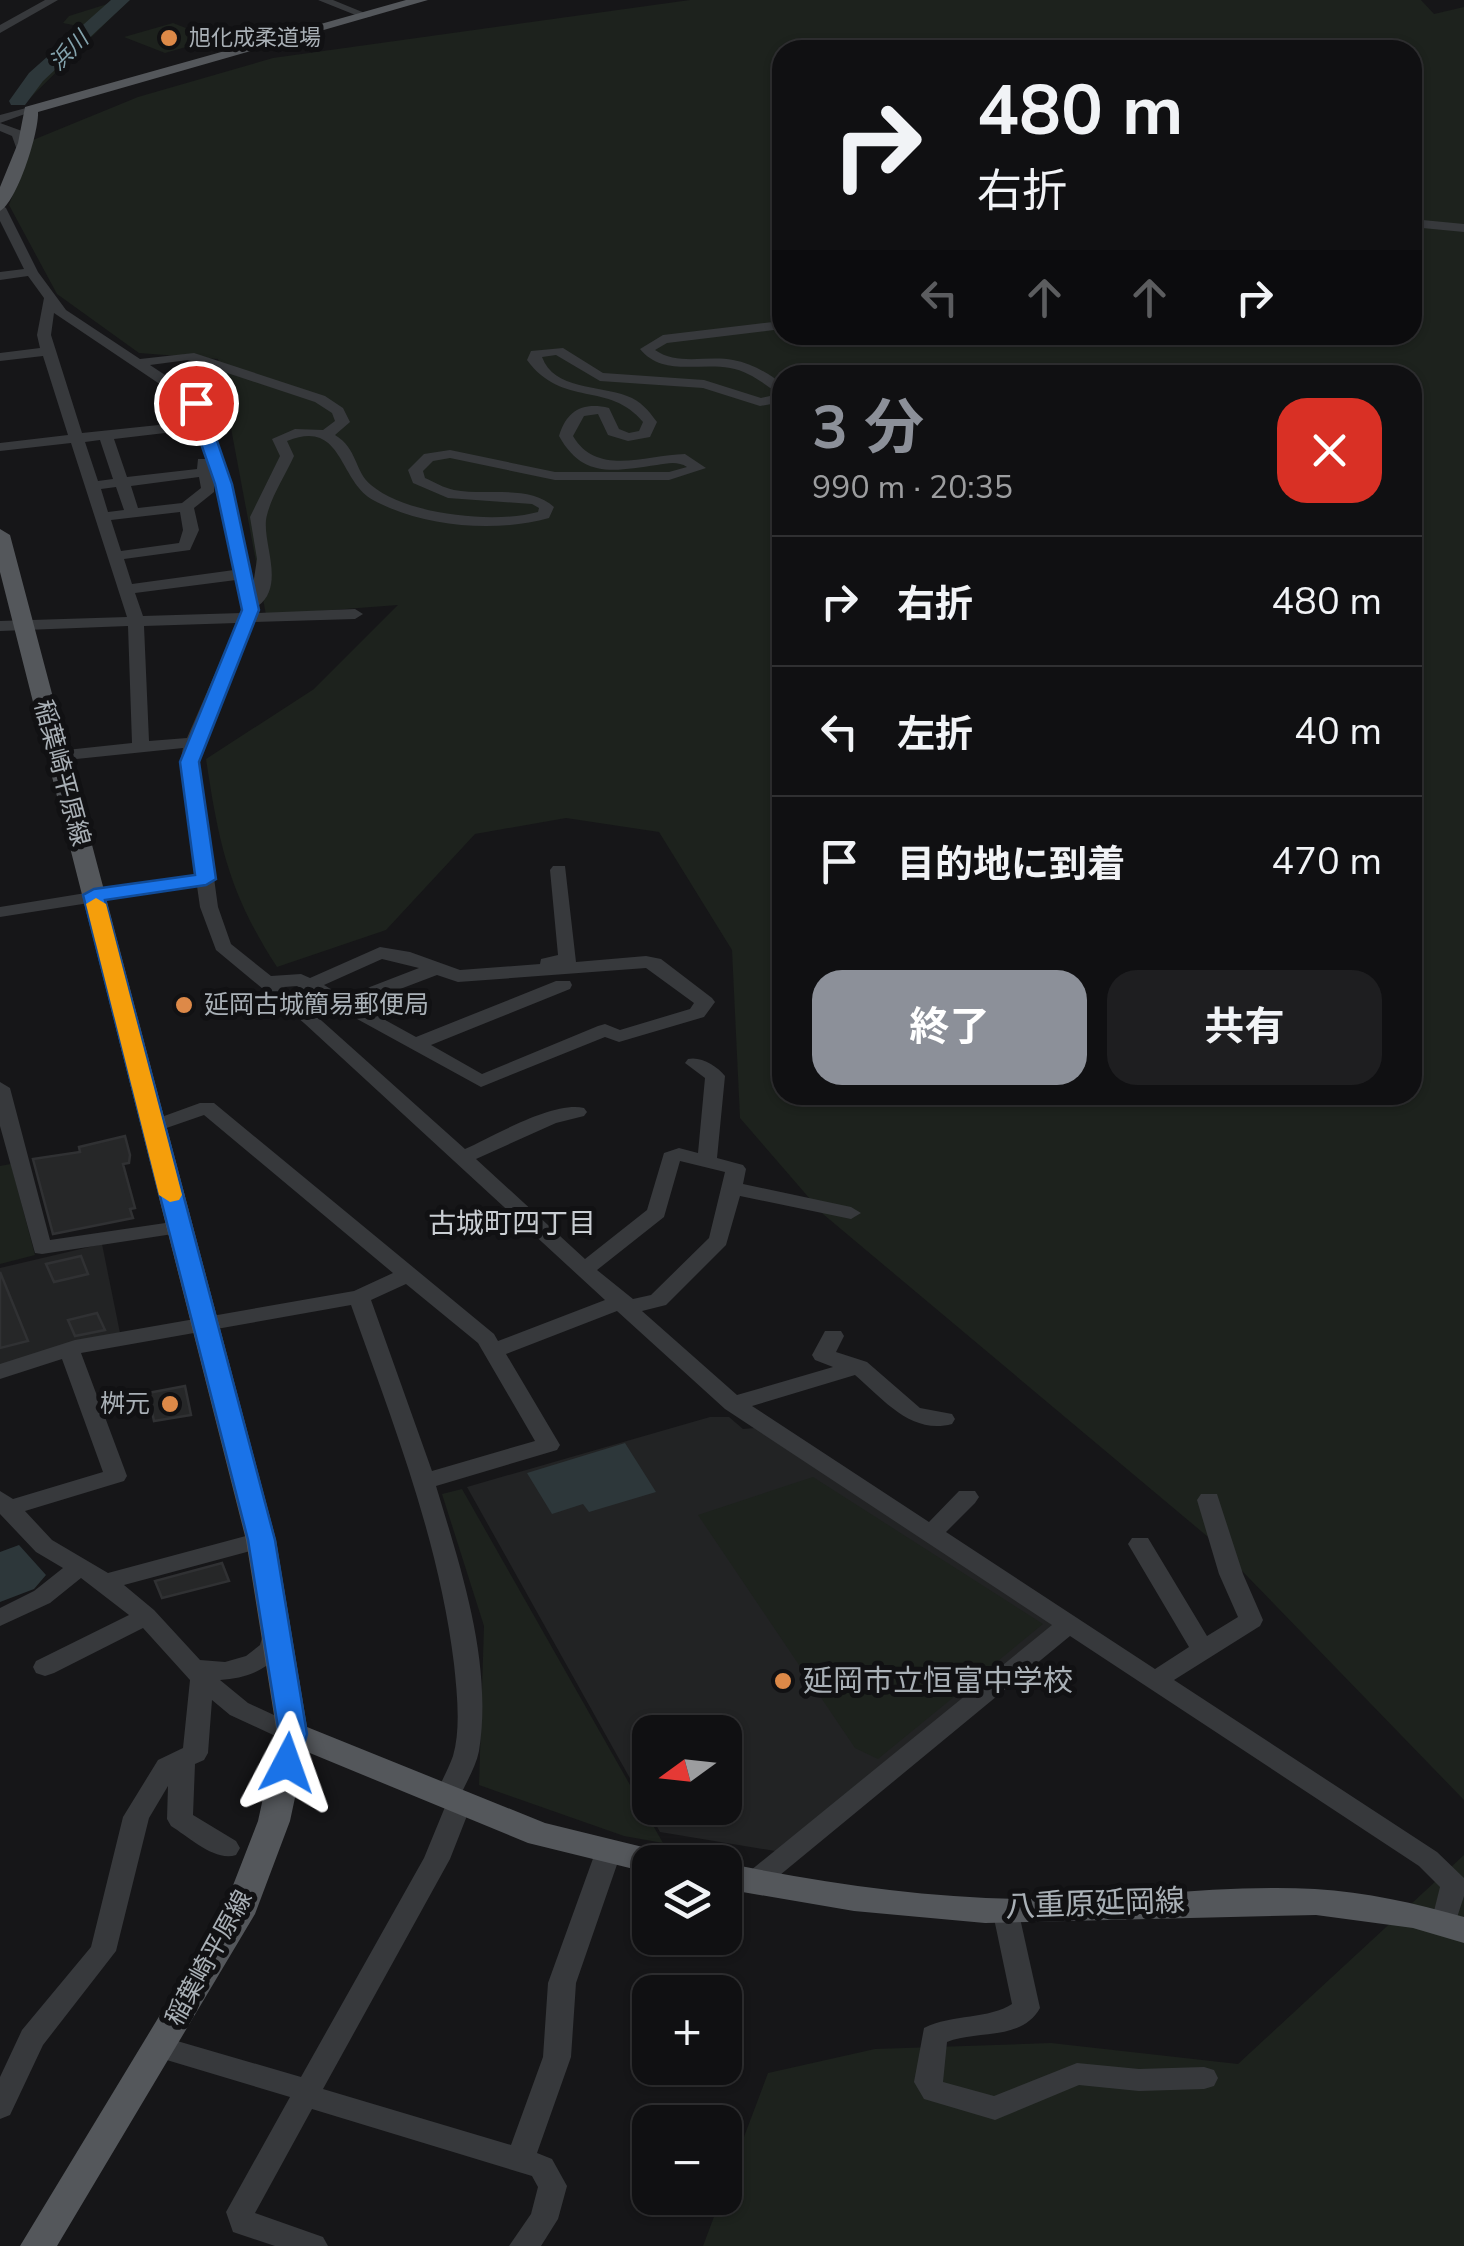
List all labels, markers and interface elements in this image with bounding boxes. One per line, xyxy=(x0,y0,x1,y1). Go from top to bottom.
water label: 浜川 xyxy=(43,23,97,77)
place label: 旭化成柔道場 xyxy=(189,23,321,53)
marker: 旭化成柔道場 xyxy=(158,27,180,49)
text: 480 m xyxy=(977,63,1183,159)
icon: right xyxy=(812,80,942,210)
text: 右折 xyxy=(977,161,1067,222)
icon: left xyxy=(912,270,967,325)
icon: ahead xyxy=(1017,270,1072,325)
icon: ahead xyxy=(1122,270,1177,325)
icon: right xyxy=(1227,270,1282,325)
pin xyxy=(154,361,239,446)
icon: arrive xyxy=(169,376,224,431)
text: 3 分 xyxy=(812,387,924,469)
button: close xyxy=(1277,398,1382,503)
text: 990 m · 20:35 xyxy=(812,466,1013,509)
icon: right xyxy=(812,574,867,629)
text: 480 m xyxy=(1271,576,1382,627)
text: 右折 xyxy=(897,579,973,630)
street label: 稲葉崎平原線 xyxy=(26,696,98,850)
icon: left xyxy=(812,704,867,759)
text: 40 m xyxy=(1294,706,1382,757)
text: 左折 xyxy=(897,709,973,760)
icon: arrive xyxy=(812,834,867,889)
text: 470 m xyxy=(1271,836,1382,887)
text: 目的地に到着 xyxy=(897,839,1125,890)
button: 終了 xyxy=(812,970,1087,1085)
button: 共有 xyxy=(1107,970,1382,1085)
place label: 延岡古城簡易郵便局 xyxy=(204,988,429,1022)
marker: 延岡古城簡易郵便局 xyxy=(173,994,195,1016)
district label: 古城町四丁目 xyxy=(428,1205,596,1243)
place label: 桝元 xyxy=(100,1387,150,1421)
marker: 桝元 xyxy=(159,1393,181,1415)
place label: 延岡市立恒富中学校 xyxy=(803,1661,1073,1702)
marker: 延岡市立恒富中学校 xyxy=(772,1670,794,1692)
position arrow xyxy=(235,1711,339,1815)
north arrow xyxy=(632,1715,742,1825)
map controls xyxy=(632,1715,742,2215)
button: layers xyxy=(632,1845,742,1955)
street label: 八重原延岡線 xyxy=(1004,1880,1186,1928)
street label: 稲葉崎平原線 xyxy=(158,1884,260,2032)
button: + xyxy=(632,1975,742,2085)
button: − xyxy=(632,2105,742,2215)

